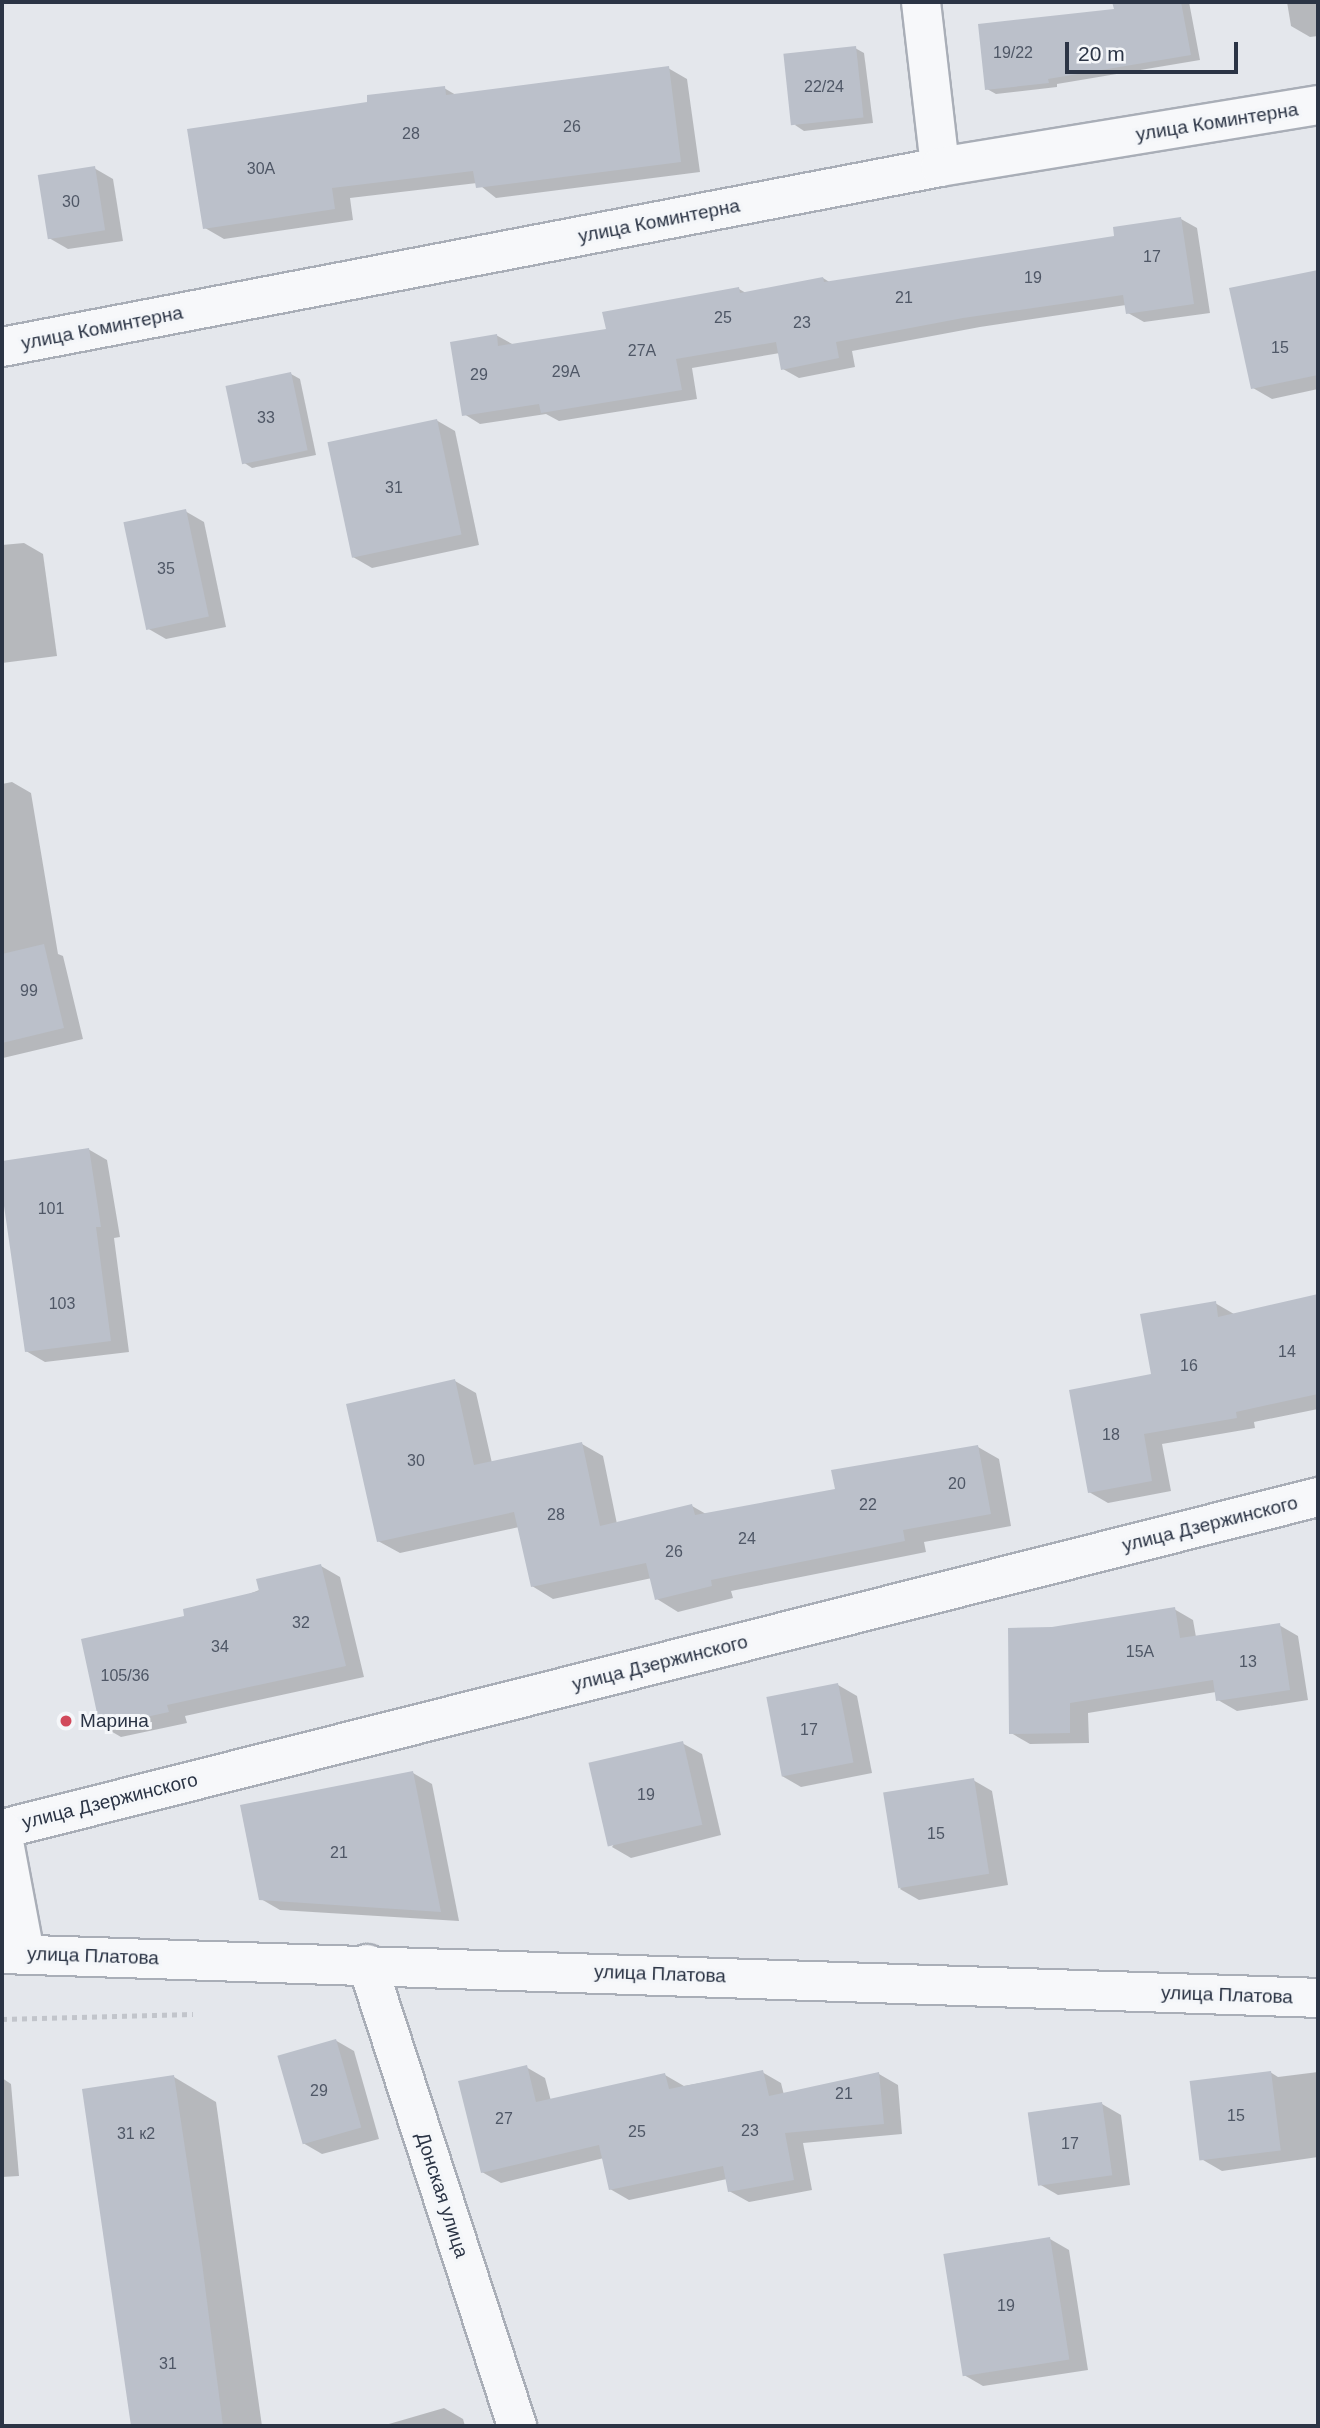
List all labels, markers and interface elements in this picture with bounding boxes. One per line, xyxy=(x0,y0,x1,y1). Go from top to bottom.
scale bar xyxy=(1068,28,1241,72)
text: 20 m xyxy=(1078,42,1125,65)
house number: 19/22 xyxy=(993,43,1033,63)
house number: 22/24 xyxy=(804,77,844,97)
street label: улица Коминтерна xyxy=(1134,98,1300,146)
house number: 26 xyxy=(563,117,581,137)
house number: 28 xyxy=(402,124,420,144)
house number: 30А xyxy=(247,159,275,179)
house number: 30 xyxy=(62,192,80,212)
street label: улица Коминтерна xyxy=(576,194,742,248)
house number: 17 xyxy=(1143,247,1161,267)
house number: 19 xyxy=(1024,268,1042,288)
house number: 21 xyxy=(895,288,913,308)
street label: улица Коминтерна xyxy=(19,301,185,355)
house number: 25 xyxy=(714,308,732,328)
house number: 23 xyxy=(793,313,811,333)
house number: 15 xyxy=(1271,338,1289,358)
house number: 27А xyxy=(628,341,656,361)
house number: 29А xyxy=(552,362,580,382)
house number: 29 xyxy=(470,365,488,385)
house number: 33 xyxy=(257,408,275,428)
house number: 31 xyxy=(385,478,403,498)
house number: 35 xyxy=(157,559,175,579)
house number: 99 xyxy=(20,981,38,1001)
house number: 101 xyxy=(38,1199,64,1219)
house number: 103 xyxy=(49,1294,75,1314)
house number: 14 xyxy=(1278,1342,1296,1362)
house number: 16 xyxy=(1180,1356,1198,1376)
house number: 18 xyxy=(1102,1425,1120,1445)
house number: 30 xyxy=(407,1451,425,1471)
house number: 20 xyxy=(948,1474,966,1494)
street label: улица Дзержинского xyxy=(1120,1491,1300,1557)
house number: 22 xyxy=(859,1495,877,1515)
house number: 28 xyxy=(547,1505,565,1525)
house number: 24 xyxy=(738,1529,756,1549)
house number: 26 xyxy=(665,1542,683,1562)
house number: 32 xyxy=(292,1613,310,1633)
street label: улица Дзержинского xyxy=(570,1630,750,1696)
house number: 34 xyxy=(211,1637,229,1657)
house number: 15А xyxy=(1126,1642,1154,1662)
house number: 13 xyxy=(1239,1652,1257,1672)
house number: 105/36 xyxy=(101,1666,149,1686)
place label: Марина xyxy=(80,1710,149,1732)
marker: Марина xyxy=(58,1713,74,1729)
house number: 17 xyxy=(800,1720,818,1740)
street label: улица Дзержинского xyxy=(20,1768,200,1834)
house number: 19 xyxy=(637,1785,655,1805)
house number: 15 xyxy=(927,1824,945,1844)
house number: 21 xyxy=(330,1843,348,1863)
street label: улица Платова xyxy=(27,1942,159,1970)
street label: улица Платова xyxy=(594,1960,726,1988)
street label: улица Платова xyxy=(1161,1981,1293,2009)
house number: 29 xyxy=(310,2081,328,2101)
house number: 21 xyxy=(835,2084,853,2104)
house number: 15 xyxy=(1227,2106,1245,2126)
house number: 27 xyxy=(495,2109,513,2129)
house number: 23 xyxy=(741,2121,759,2141)
house number: 25 xyxy=(628,2122,646,2142)
house number: 31 к2 xyxy=(117,2124,155,2144)
street label: Донская улица xyxy=(411,2129,473,2261)
house number: 17 xyxy=(1061,2134,1079,2154)
house number: 19 xyxy=(997,2296,1015,2316)
house number: 31 xyxy=(159,2354,177,2374)

